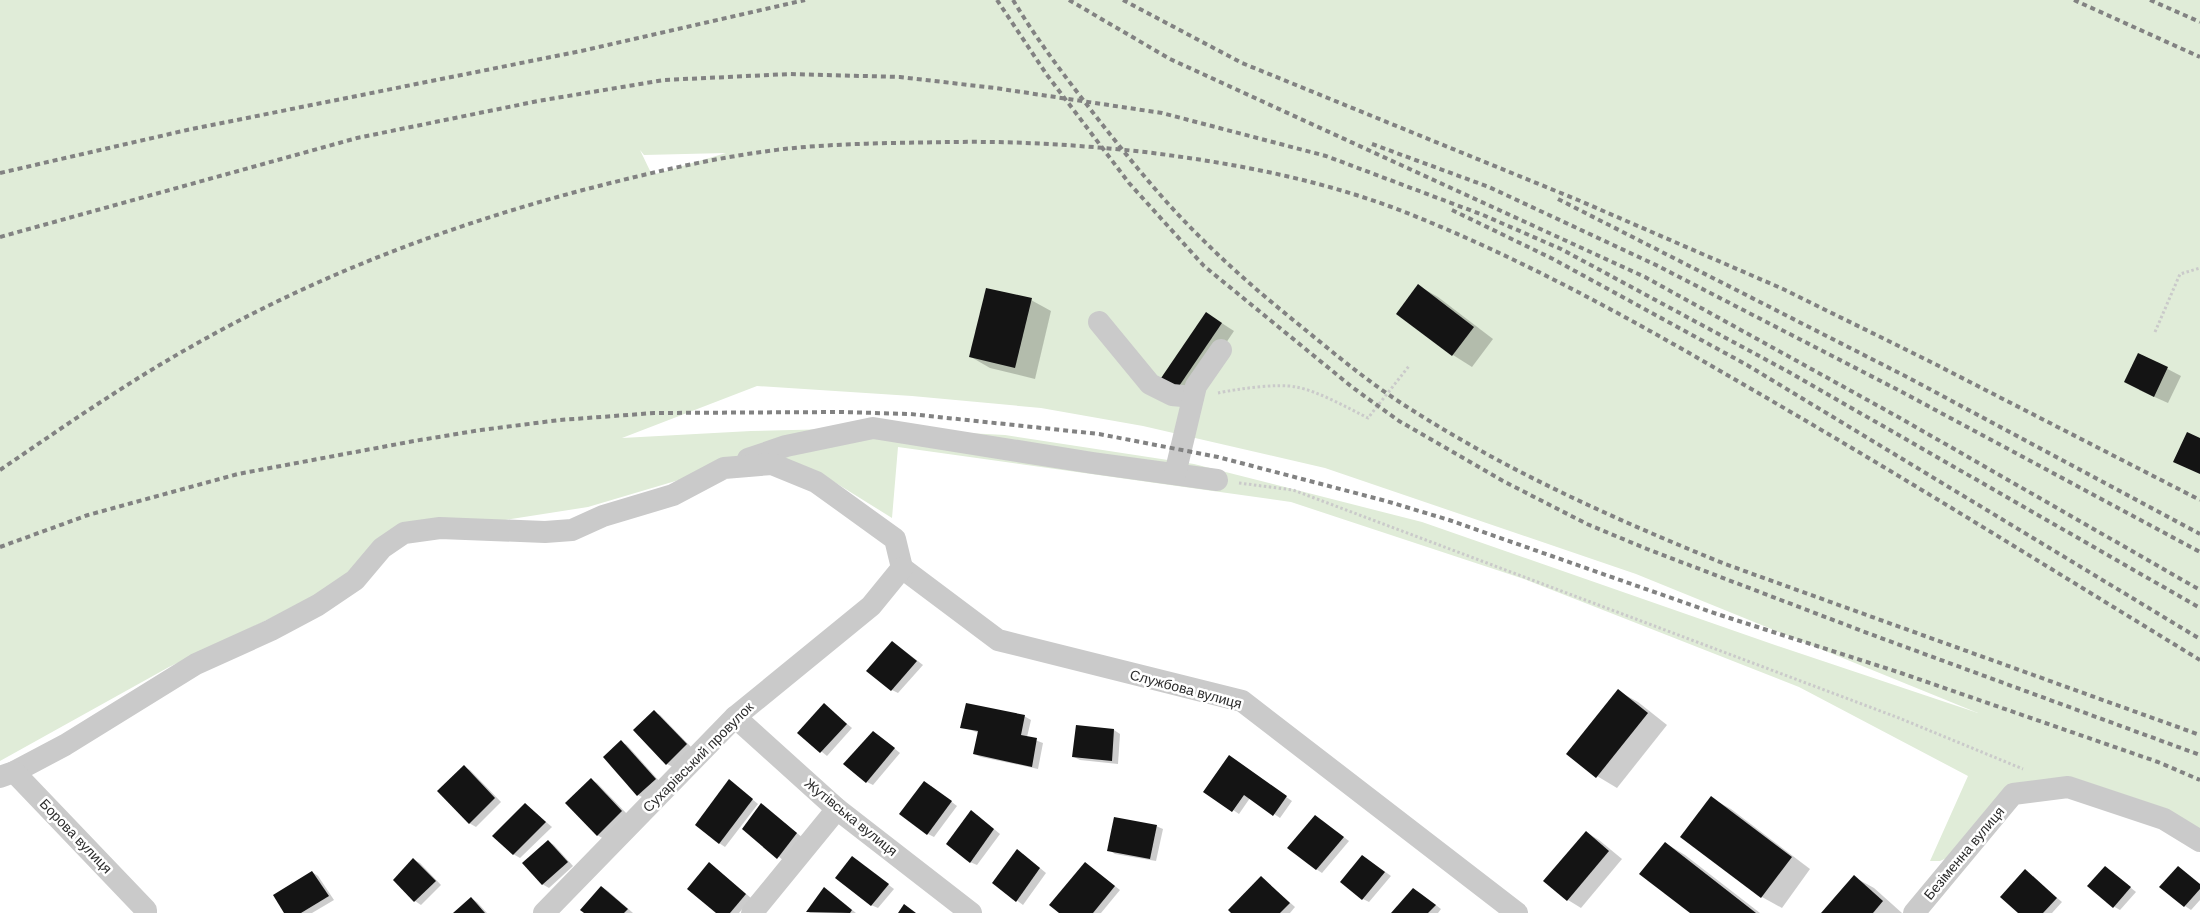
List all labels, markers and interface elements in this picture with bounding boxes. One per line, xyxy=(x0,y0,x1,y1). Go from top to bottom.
street label: Службова вулиця xyxy=(1128,666,1244,712)
street label: Сухарівський провулок xyxy=(640,698,757,815)
street label: Жутівська вулиця xyxy=(802,775,900,859)
street label: Борова вулиця xyxy=(37,796,115,876)
street label: Безіменна вулиця xyxy=(1921,803,2007,903)

